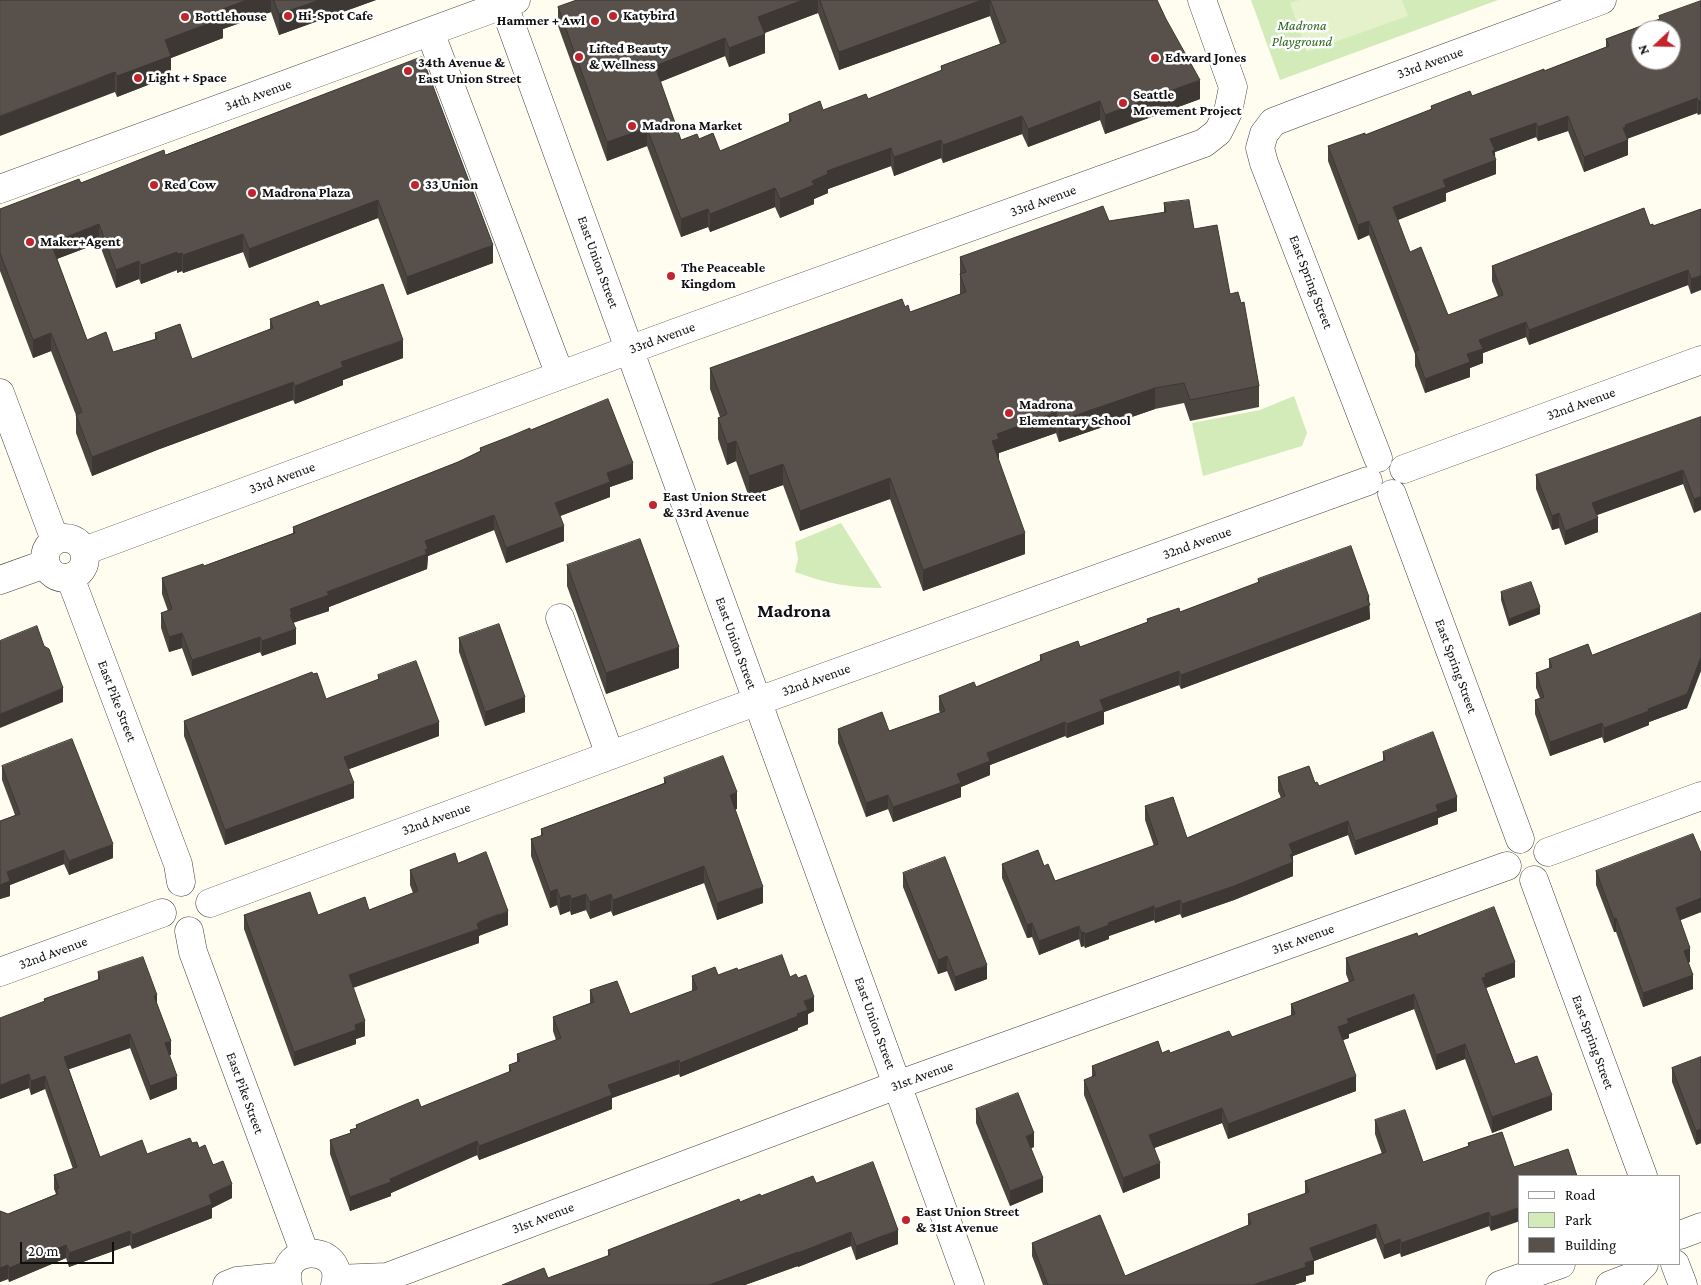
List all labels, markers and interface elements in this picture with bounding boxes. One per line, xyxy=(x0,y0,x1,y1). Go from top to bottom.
place label: Hi-Spot Cafe xyxy=(298,8,373,24)
place label: Katybird xyxy=(623,8,675,24)
place label: Bottlehouse xyxy=(195,9,267,25)
marker: Hi-Spot Cafe xyxy=(282,10,294,22)
marker: Katybird xyxy=(607,10,619,22)
marker: Bottlehouse xyxy=(179,11,191,23)
place label: Hammer + Awl xyxy=(497,13,585,29)
marker: Hammer + Awl xyxy=(589,15,601,27)
park label: Madrona Playground xyxy=(1272,18,1332,50)
north arrow xyxy=(1631,20,1681,70)
place label: Lifted Beauty & Wellness xyxy=(589,41,668,74)
street label: 33rd Avenue xyxy=(1395,43,1465,83)
text: N xyxy=(1634,43,1652,57)
place label: Edward Jones xyxy=(1165,50,1246,66)
marker: Lifted Beauty & Wellness xyxy=(573,51,585,63)
marker: Edward Jones xyxy=(1149,52,1161,64)
place label: 34th Avenue & East Union Street xyxy=(418,55,521,88)
marker: 34th Avenue & East Union Street xyxy=(402,65,414,77)
place label: Light + Space xyxy=(148,70,227,86)
marker: Light + Space xyxy=(132,72,144,84)
street label: 34th Avenue xyxy=(222,75,294,115)
place label: Seattle Movement Project xyxy=(1133,87,1242,120)
marker: Seattle Movement Project xyxy=(1117,97,1129,109)
place label: Madrona Market xyxy=(642,118,742,134)
marker: Madrona Market xyxy=(626,120,638,132)
place label: Red Cow xyxy=(164,177,216,193)
place label: 33 Union xyxy=(425,177,478,193)
marker: Red Cow xyxy=(148,179,160,191)
marker: 33 Union xyxy=(409,179,421,191)
street label: 33rd Avenue xyxy=(1008,181,1078,221)
place label: Madrona Plaza xyxy=(262,185,351,201)
marker: Madrona Plaza xyxy=(246,187,258,199)
street label: East Union Street xyxy=(574,214,622,310)
street label: East Spring Street xyxy=(1285,233,1337,331)
place label: Maker+Agent xyxy=(40,234,121,250)
marker: Maker+Agent xyxy=(24,236,36,248)
place label: The Peaceable Kingdom xyxy=(681,260,765,292)
marker: The Peaceable Kingdom xyxy=(665,270,677,282)
street label: 33rd Avenue xyxy=(627,318,697,358)
street label: 32nd Avenue xyxy=(1544,384,1618,424)
place label: Madrona Elementary School xyxy=(1019,397,1131,430)
marker: Madrona Elementary School xyxy=(1003,407,1015,419)
street label: 33rd Avenue xyxy=(247,458,317,498)
place label: East Union Street & 33rd Avenue xyxy=(663,489,766,522)
marker: East Union Street & 33rd Avenue xyxy=(647,499,659,511)
street label: 32nd Avenue xyxy=(1160,523,1234,563)
street label: East Union Street xyxy=(712,595,760,691)
district label: Madrona xyxy=(757,600,831,622)
street label: East Spring Street xyxy=(1431,617,1481,715)
street label: East Pike Street xyxy=(94,658,140,744)
street label: 32nd Avenue xyxy=(779,660,853,700)
street label: 32nd Avenue xyxy=(399,799,473,839)
street label: 31st Avenue xyxy=(1269,920,1337,958)
street label: 32nd Avenue xyxy=(16,933,90,973)
street label: East Union Street xyxy=(851,975,899,1071)
street label: East Spring Street xyxy=(1568,993,1618,1091)
street label: East Pike Street xyxy=(222,1050,268,1136)
street label: 31st Avenue xyxy=(888,1057,956,1095)
legend xyxy=(1518,1175,1681,1265)
text: Road xyxy=(1565,1187,1595,1203)
street label: 31st Avenue xyxy=(510,1198,576,1238)
place label: East Union Street & 31st Avenue xyxy=(916,1204,1019,1236)
text: Park xyxy=(1565,1212,1592,1228)
marker: East Union Street & 31st Avenue xyxy=(900,1214,912,1226)
scale bar xyxy=(22,1232,116,1264)
text: Building xyxy=(1565,1237,1616,1253)
text: 20 m xyxy=(28,1243,59,1259)

